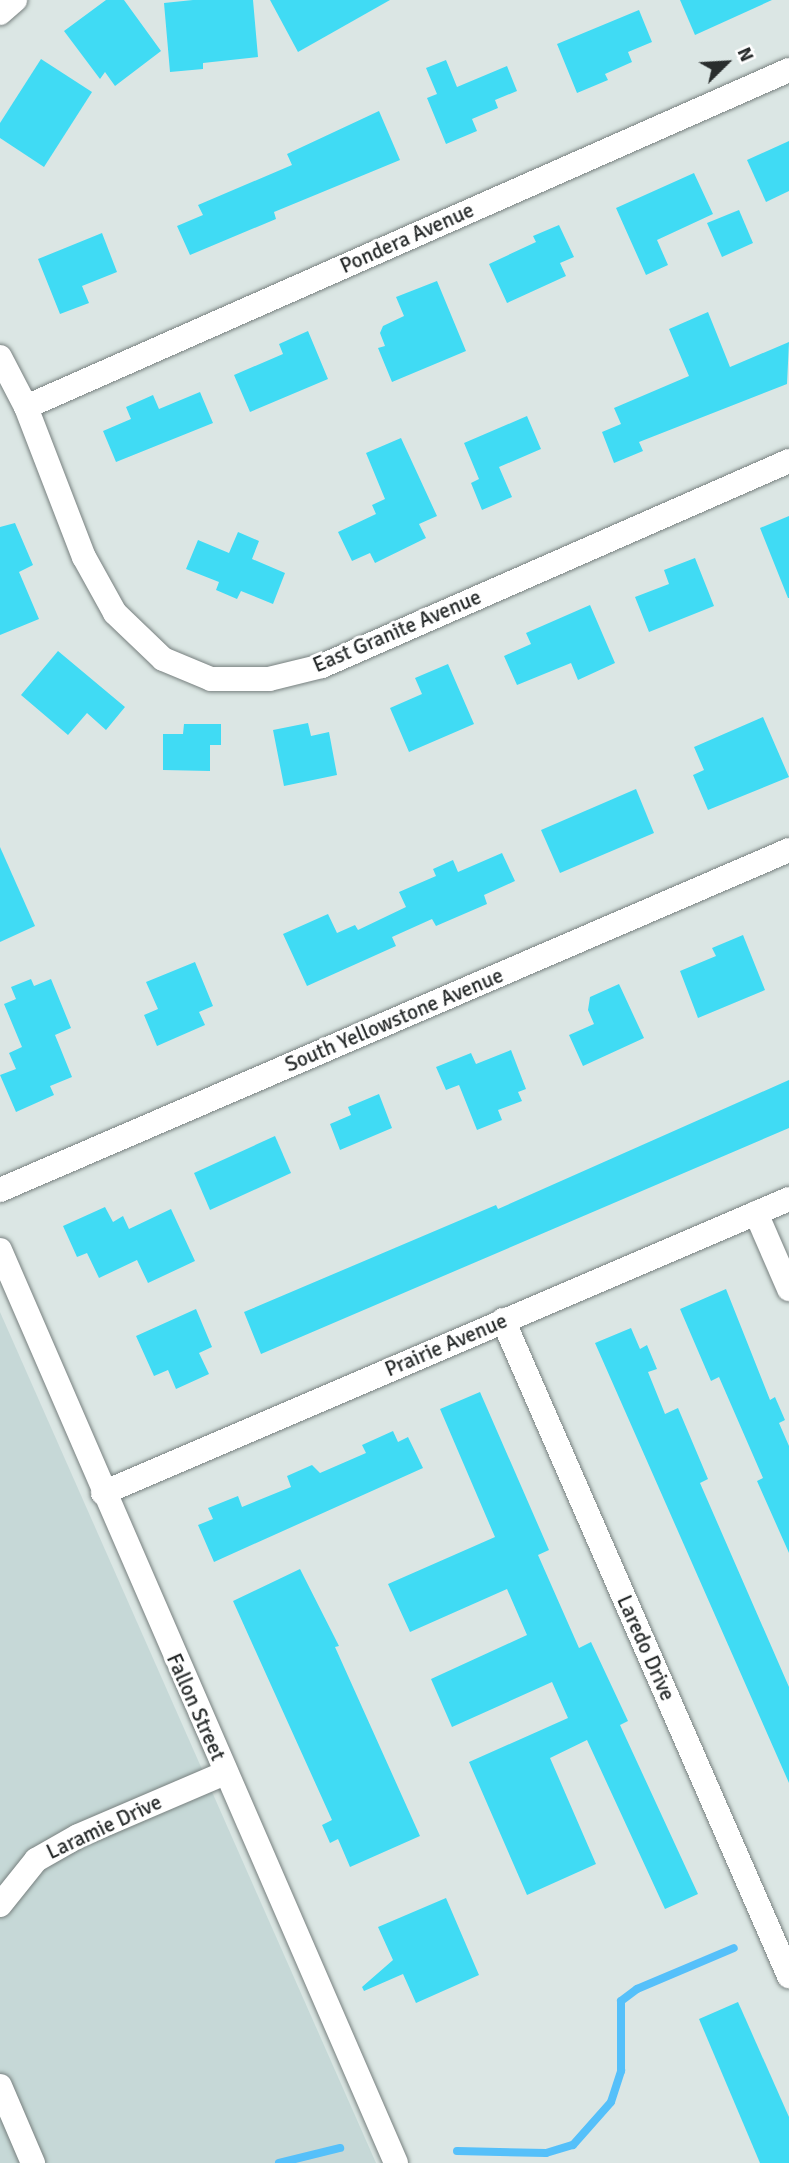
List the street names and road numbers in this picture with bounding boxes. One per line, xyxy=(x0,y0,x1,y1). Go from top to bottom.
street label: Pondera Avenue xyxy=(336,197,478,279)
street label: East Granite Avenue xyxy=(309,584,485,678)
street label: South Yellowstone Avenue xyxy=(281,963,507,1077)
street label: Prairie Avenue xyxy=(381,1308,511,1382)
street label: Laredo Drive xyxy=(612,1591,680,1705)
street label: Fallon Street xyxy=(161,1650,231,1764)
street label: Laramie Drive xyxy=(42,1789,166,1865)

